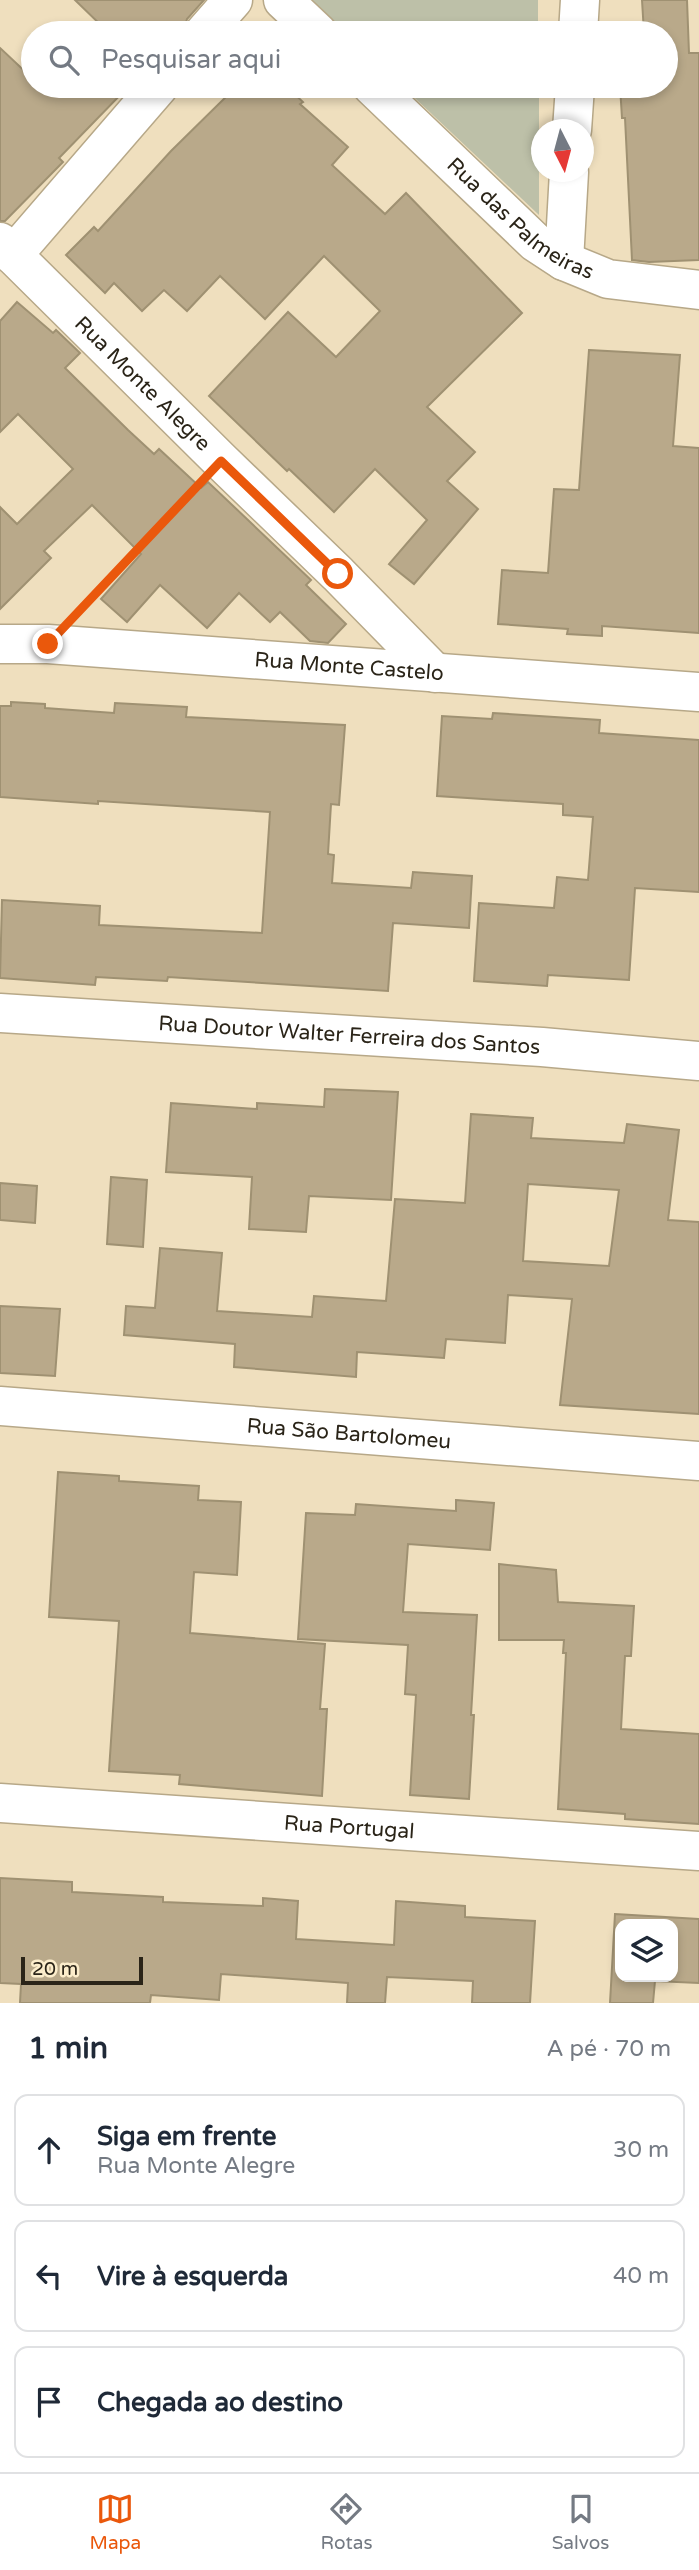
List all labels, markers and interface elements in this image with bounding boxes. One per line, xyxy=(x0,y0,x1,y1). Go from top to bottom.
search box xyxy=(21,21,678,98)
icon: search xyxy=(45,41,83,79)
text: Pesquisar aqui xyxy=(101,44,281,75)
north arrow xyxy=(531,119,594,182)
street label: Rua das Palmeiras xyxy=(442,152,597,285)
street label: Rua Monte Alegre xyxy=(69,311,216,457)
route start xyxy=(322,558,353,589)
route end xyxy=(32,628,63,659)
street label: Rua Monte Castelo xyxy=(254,647,445,686)
street label: Rua Doutor Walter Ferreira dos Santos xyxy=(158,1011,541,1060)
street label: Rua São Bartolomeu xyxy=(246,1413,452,1454)
street label: Rua Portugal xyxy=(283,1811,415,1844)
map controls xyxy=(615,1919,678,1982)
button: layers xyxy=(615,1919,678,1982)
scale bar xyxy=(21,1954,144,1986)
text: 20 m xyxy=(32,1958,78,1980)
text: 1 min xyxy=(28,2030,108,2067)
text: A pé · 70 m xyxy=(546,2035,671,2063)
text: Siga em frente xyxy=(97,2121,277,2152)
icon: ahead xyxy=(30,2131,68,2169)
text: 30 m xyxy=(613,2136,669,2164)
text: Rua Monte Alegre xyxy=(97,2152,295,2180)
icon: left xyxy=(30,2257,68,2295)
text: Vire à esquerda xyxy=(97,2261,288,2292)
text: 40 m xyxy=(613,2262,669,2290)
icon: arrive xyxy=(30,2383,68,2421)
text: Chegada ao destino xyxy=(97,2387,343,2418)
tab: Mapa xyxy=(90,2490,141,2554)
tab: Rotas xyxy=(320,2490,373,2554)
tab: Salvos xyxy=(552,2490,609,2554)

